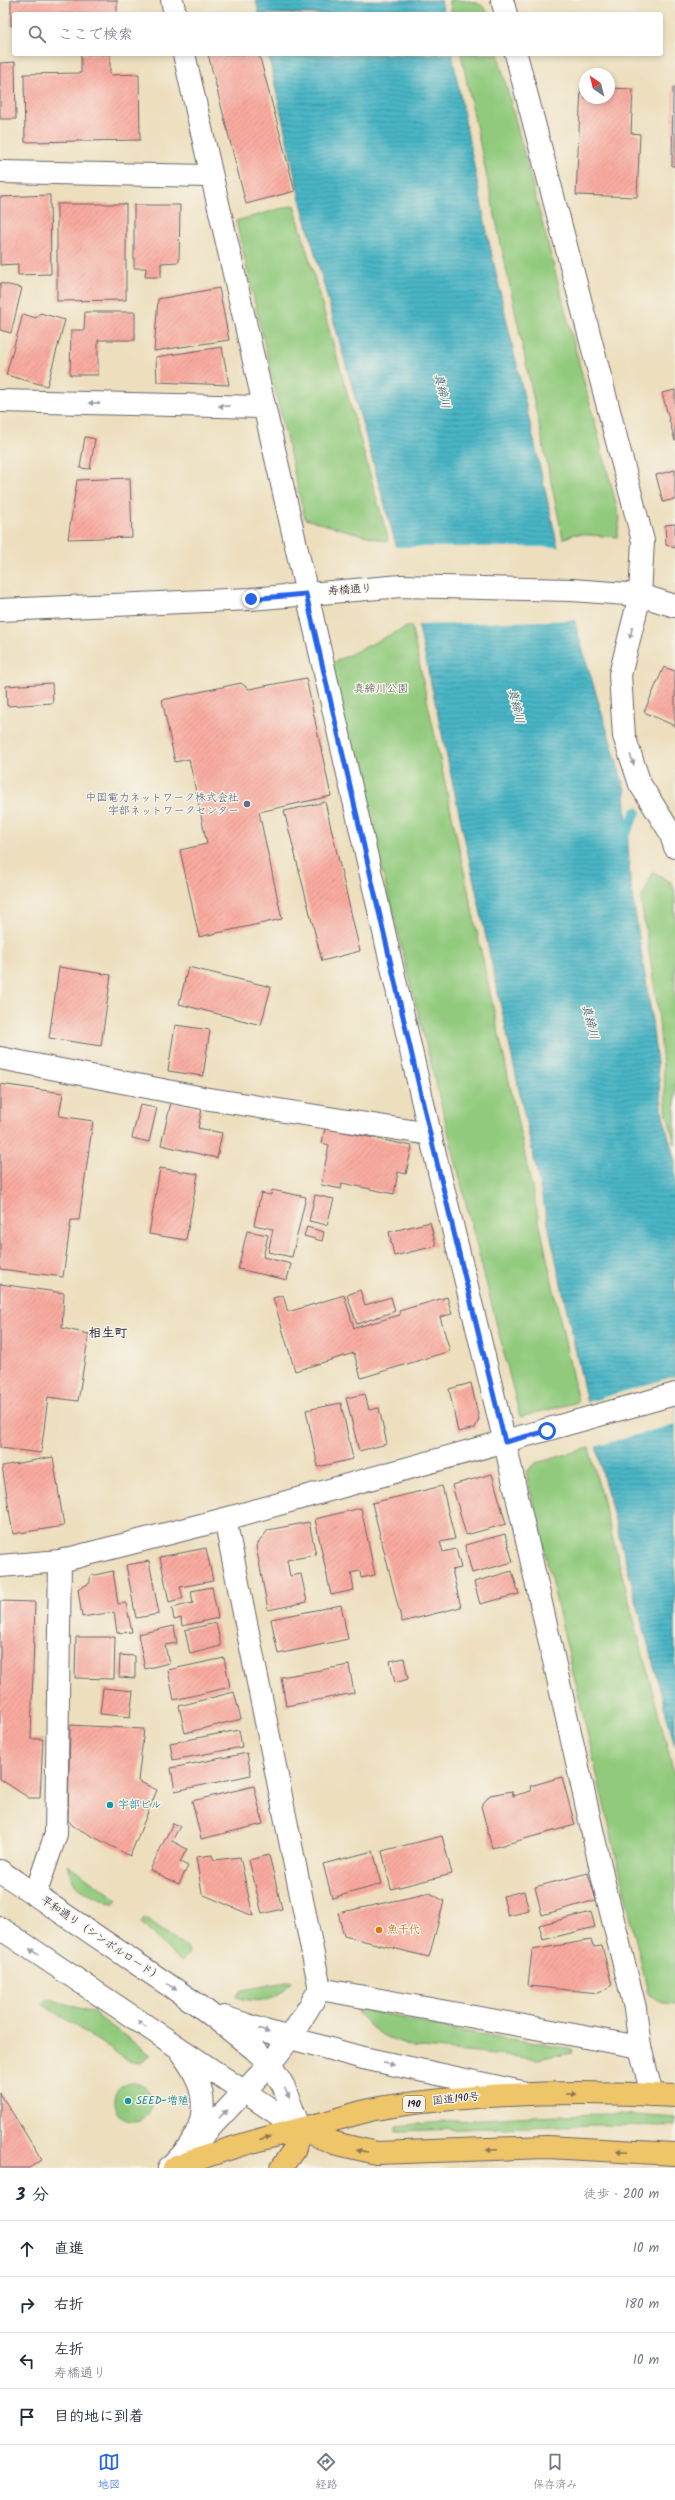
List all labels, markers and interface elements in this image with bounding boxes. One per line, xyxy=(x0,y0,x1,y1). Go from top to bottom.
search box xyxy=(12,12,663,56)
icon: search xyxy=(26,23,48,45)
text: ここで検索 xyxy=(58,23,133,47)
north arrow xyxy=(579,68,615,104)
water label: 真締川 xyxy=(429,371,455,411)
one-way arrow xyxy=(87,400,100,406)
one-way arrow xyxy=(217,403,230,409)
street label: 寿橋通り xyxy=(327,579,373,601)
route end xyxy=(242,590,260,608)
one-way arrow xyxy=(627,627,633,639)
park label: 真締川公園 xyxy=(354,680,409,698)
water label: 真締川 xyxy=(503,686,529,726)
one-way arrow xyxy=(629,754,635,766)
place label: 中国電力ネットワーク株式会社 宇部ネットワークセンター xyxy=(85,789,239,820)
marker: 中国電力ネットワーク株式会社 宇部ネットワークセンター xyxy=(242,799,252,809)
water label: 真締川 xyxy=(576,1002,604,1042)
district label: 相生町 xyxy=(88,1323,128,1344)
route start xyxy=(538,1422,556,1440)
place label: 宇部ビル xyxy=(118,1796,162,1814)
marker: 宇部ビル xyxy=(105,1800,115,1810)
street label: 平和通り（シンボルロード） xyxy=(37,1892,165,1986)
place label: 魚千代 xyxy=(387,1921,420,1939)
marker: 魚千代 xyxy=(374,1925,384,1935)
one-way arrow xyxy=(29,1948,40,1956)
one-way arrow xyxy=(167,1983,177,1991)
one-way arrow xyxy=(137,2020,148,2028)
one-way arrow xyxy=(258,2028,270,2034)
one-way arrow xyxy=(383,2061,396,2067)
one-way arrow xyxy=(283,2087,290,2099)
street label: 国道190号 xyxy=(432,2088,480,2110)
one-way arrow xyxy=(565,2091,578,2097)
place label: SEED-増殖 xyxy=(136,2092,189,2110)
marker: SEED-増殖 xyxy=(123,2096,133,2106)
road number: 190 xyxy=(403,2096,425,2112)
one-way arrow xyxy=(218,2110,227,2119)
one-way arrow xyxy=(258,2135,271,2141)
one-way arrow xyxy=(486,2146,498,2153)
one-way arrow xyxy=(356,2148,369,2154)
one-way arrow xyxy=(616,2148,628,2155)
text: 3 分 xyxy=(16,2182,49,2209)
text: 徒歩 · 200 m xyxy=(583,2184,659,2205)
text: 直進 xyxy=(54,2237,84,2261)
icon: ahead xyxy=(16,2238,38,2260)
text: 10 m xyxy=(633,2238,659,2259)
text: 右折 xyxy=(54,2293,84,2317)
icon: right xyxy=(16,2294,38,2316)
text: 180 m xyxy=(625,2294,659,2315)
text: 左折 xyxy=(54,2338,84,2362)
icon: left xyxy=(16,2350,38,2372)
text: 10 m xyxy=(633,2350,659,2371)
text: 寿橋通り xyxy=(54,2363,106,2384)
text: 目的地に到着 xyxy=(54,2405,144,2429)
icon: arrive xyxy=(16,2406,38,2428)
tab: 地図 xyxy=(98,2451,120,2494)
tab: 経路 xyxy=(315,2451,337,2494)
tab: 保存済み xyxy=(533,2451,577,2494)

